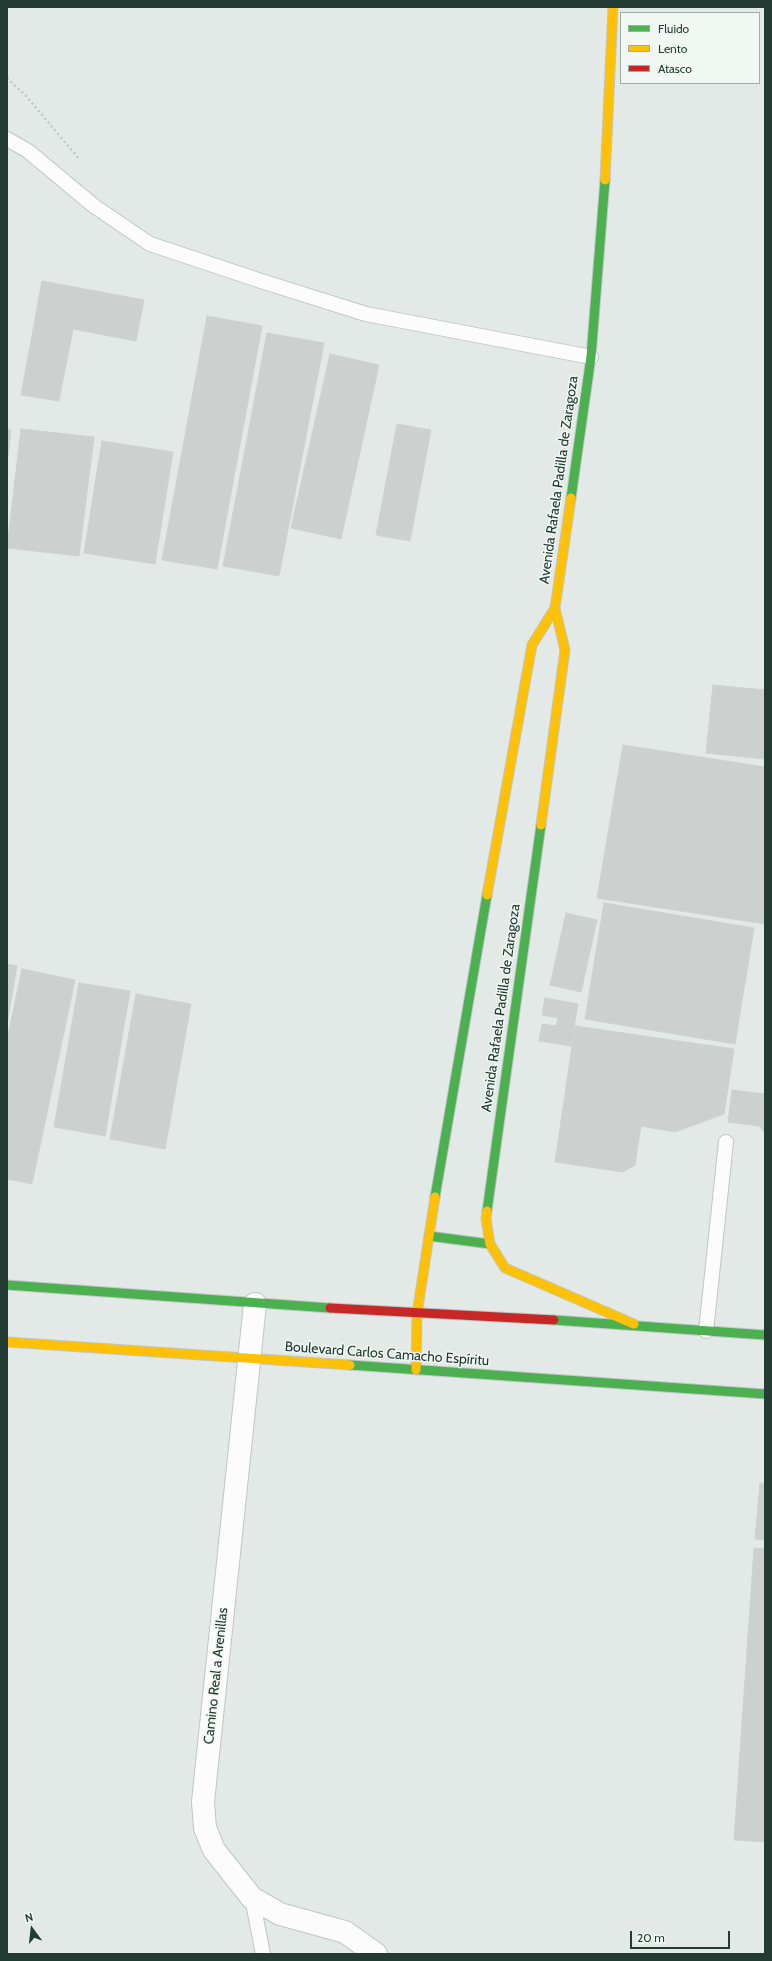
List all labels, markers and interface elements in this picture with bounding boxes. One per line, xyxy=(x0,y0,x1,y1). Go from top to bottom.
legend xyxy=(620,12,760,84)
text: Fluido xyxy=(658,21,689,36)
text: Lento xyxy=(658,41,687,56)
text: Atasco xyxy=(658,61,692,76)
street label: Avenida Rafaela Padilla de Zaragoza xyxy=(536,375,582,585)
street label: Avenida Rafaela Padilla de Zaragoza xyxy=(478,903,524,1113)
street label: Boulevard Carlos Camacho Espíritu xyxy=(284,1338,490,1370)
street label: Camino Real a Arenillas xyxy=(200,1607,232,1745)
north arrow xyxy=(12,1909,52,1949)
text: N xyxy=(23,1910,34,1925)
scale bar xyxy=(632,1923,732,1949)
text: 20 m xyxy=(637,1930,665,1945)

